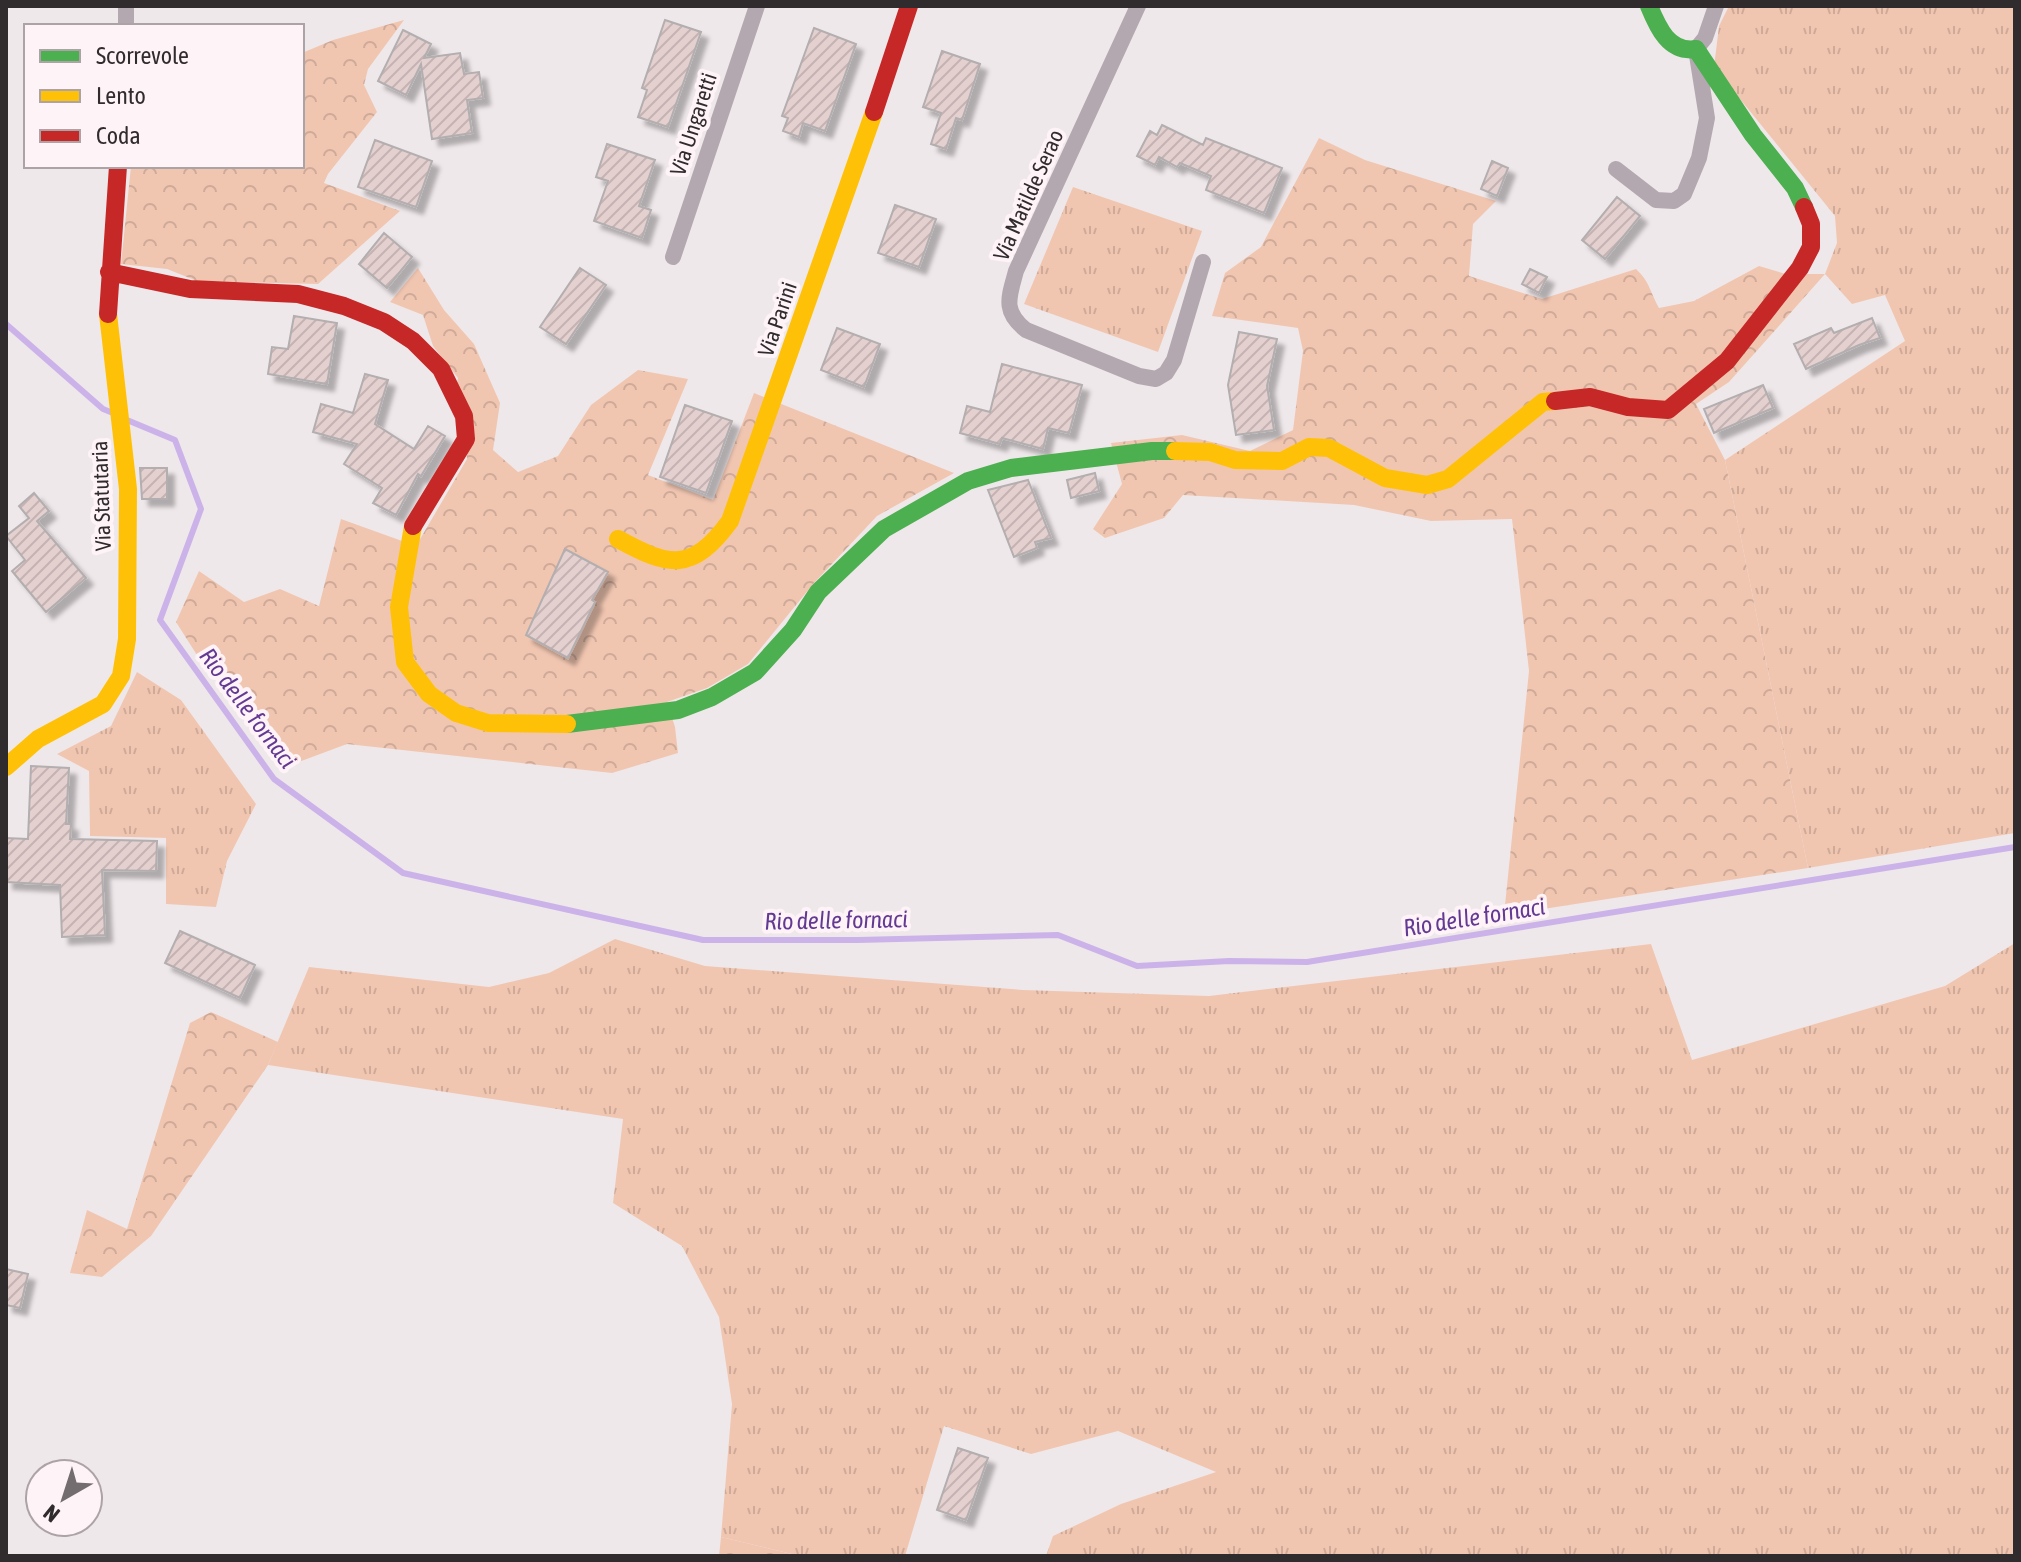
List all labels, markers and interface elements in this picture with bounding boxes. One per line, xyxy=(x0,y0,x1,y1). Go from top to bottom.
legend xyxy=(24,24,304,168)
text: Scorrevole xyxy=(96,42,189,69)
street label: Via Ungaretti xyxy=(664,69,722,179)
text: Lento xyxy=(96,82,146,109)
text: Coda xyxy=(96,122,141,149)
street label: Via Matilde Serao xyxy=(988,126,1068,264)
street label: Via Parini xyxy=(752,278,802,360)
street label: Via Statutaria xyxy=(86,440,116,552)
water label: Rio delle fornaci xyxy=(194,643,302,773)
water label: Rio delle fornaci xyxy=(1401,892,1547,942)
water label: Rio delle fornaci xyxy=(764,905,908,935)
north arrow xyxy=(24,1458,104,1538)
text: N xyxy=(38,1499,65,1528)

